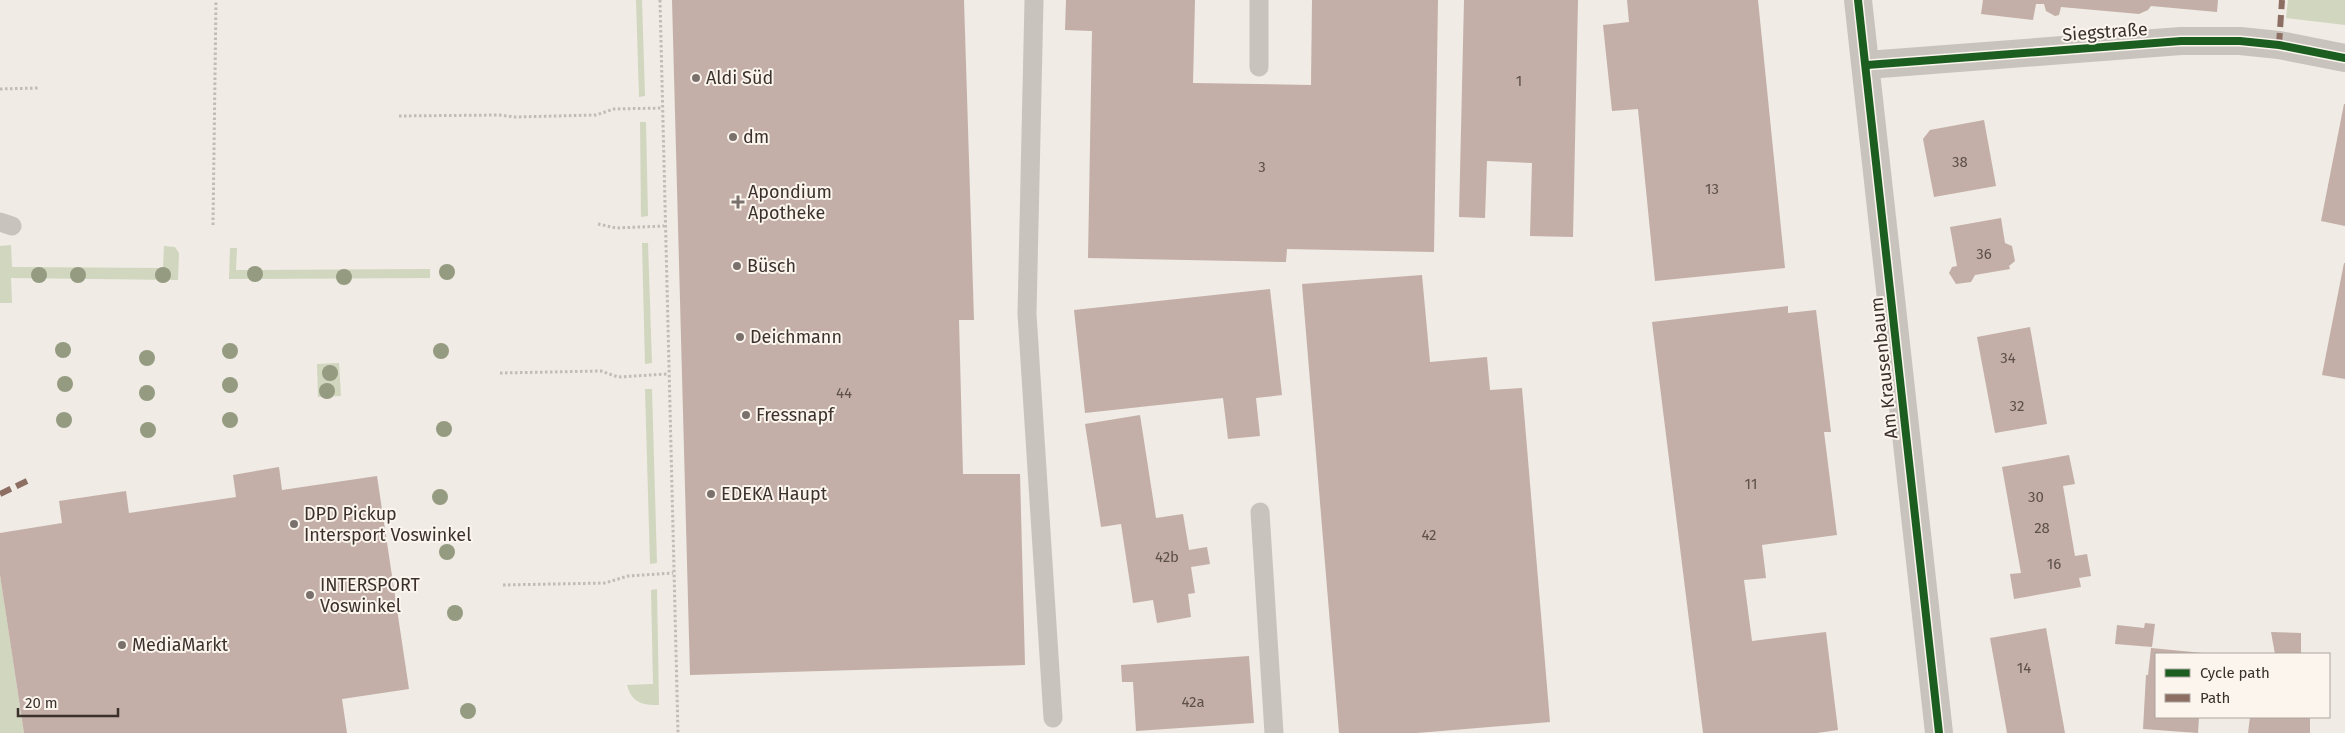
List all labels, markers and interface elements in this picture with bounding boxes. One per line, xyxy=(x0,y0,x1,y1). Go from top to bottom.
street label: Siegstraße xyxy=(2062,18,2148,46)
place label: Aldi Süd xyxy=(706,67,773,89)
marker: Aldi Süd xyxy=(690,72,702,84)
house number: 1 xyxy=(1516,72,1522,90)
place label: dm xyxy=(743,126,769,148)
marker: dm xyxy=(727,131,739,143)
house number: 38 xyxy=(1952,153,1968,171)
house number: 3 xyxy=(1258,158,1266,176)
house number: 13 xyxy=(1705,180,1719,198)
place label: Apondium Apotheke xyxy=(748,181,832,224)
marker: Apondium Apotheke xyxy=(732,196,744,208)
house number: 36 xyxy=(1976,245,1992,263)
place label: Büsch xyxy=(747,255,796,277)
marker: Büsch xyxy=(731,260,743,272)
street label: Am Krausenbaum xyxy=(1866,296,1902,440)
place label: Deichmann xyxy=(750,326,842,348)
marker: Deichmann xyxy=(734,331,746,343)
house number: 34 xyxy=(2000,349,2016,367)
house number: 44 xyxy=(836,384,852,402)
house number: 32 xyxy=(2010,397,2024,415)
place label: Fressnapf xyxy=(756,404,836,426)
marker: Fressnapf xyxy=(740,409,752,421)
house number: 11 xyxy=(1745,475,1757,493)
place label: EDEKA Haupt xyxy=(721,483,828,505)
marker: EDEKA Haupt xyxy=(705,488,717,500)
house number: 30 xyxy=(2028,488,2044,506)
place label: DPD Pickup Intersport Voswinkel xyxy=(304,503,471,546)
marker: DPD Pickup Intersport Voswinkel xyxy=(288,518,300,530)
house number: 28 xyxy=(2034,519,2050,537)
house number: 42 xyxy=(1421,526,1437,544)
house number: 42b xyxy=(1155,548,1179,566)
house number: 16 xyxy=(2047,555,2061,573)
place label: INTERSPORT Voswinkel xyxy=(320,574,421,617)
marker: INTERSPORT Voswinkel xyxy=(304,589,316,601)
place label: MediaMarkt xyxy=(132,634,228,656)
marker: MediaMarkt xyxy=(116,639,128,651)
legend xyxy=(2155,653,2330,718)
house number: 14 xyxy=(2017,659,2031,677)
text: Cycle path xyxy=(2200,664,2270,682)
scale bar xyxy=(18,686,118,718)
text: Path xyxy=(2200,689,2230,707)
house number: 42a xyxy=(1181,693,1205,711)
text: 20 m xyxy=(25,694,58,712)

